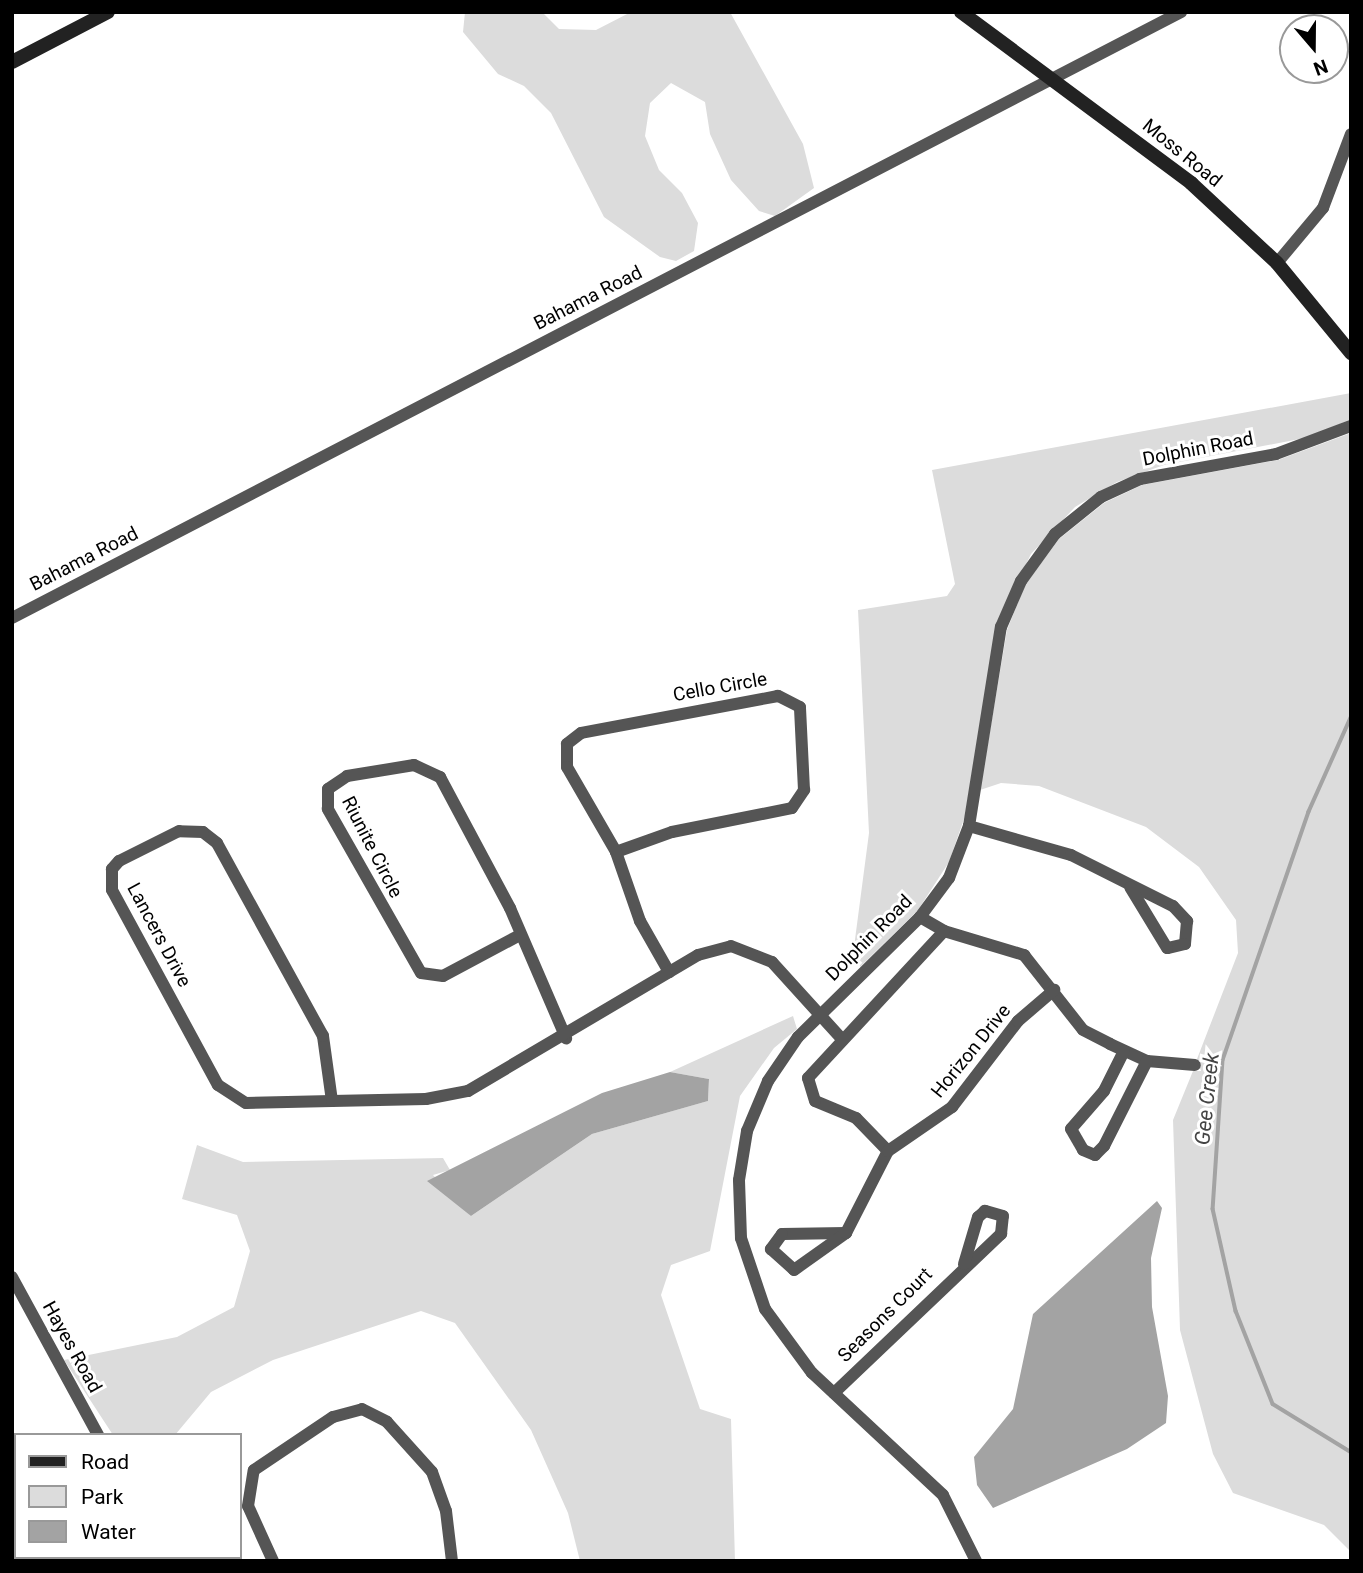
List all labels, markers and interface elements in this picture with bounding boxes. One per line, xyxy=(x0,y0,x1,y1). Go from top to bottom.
north arrow xyxy=(1279,14,1349,84)
text: N xyxy=(1310,54,1331,80)
street label: Moss Road xyxy=(1138,114,1226,192)
street label: Bahama Road xyxy=(530,261,646,335)
street label: Dolphin Road xyxy=(1141,427,1255,471)
street label: Bahama Road xyxy=(26,522,142,596)
street label: Cello Circle xyxy=(671,668,769,706)
street label: Riunite Circle xyxy=(337,792,407,902)
street label: Lancers Drive xyxy=(122,879,196,991)
street label: Dolphin Road xyxy=(821,890,917,986)
street label: Horizon Drive xyxy=(926,1000,1016,1102)
water label: Gee Creek xyxy=(1190,1052,1224,1146)
street label: Seasons Court xyxy=(833,1263,937,1367)
street label: Hayes Road xyxy=(38,1297,106,1397)
legend xyxy=(14,1433,242,1559)
text: Road xyxy=(81,1450,129,1474)
text: Park xyxy=(81,1485,123,1509)
text: Water xyxy=(81,1520,136,1544)

